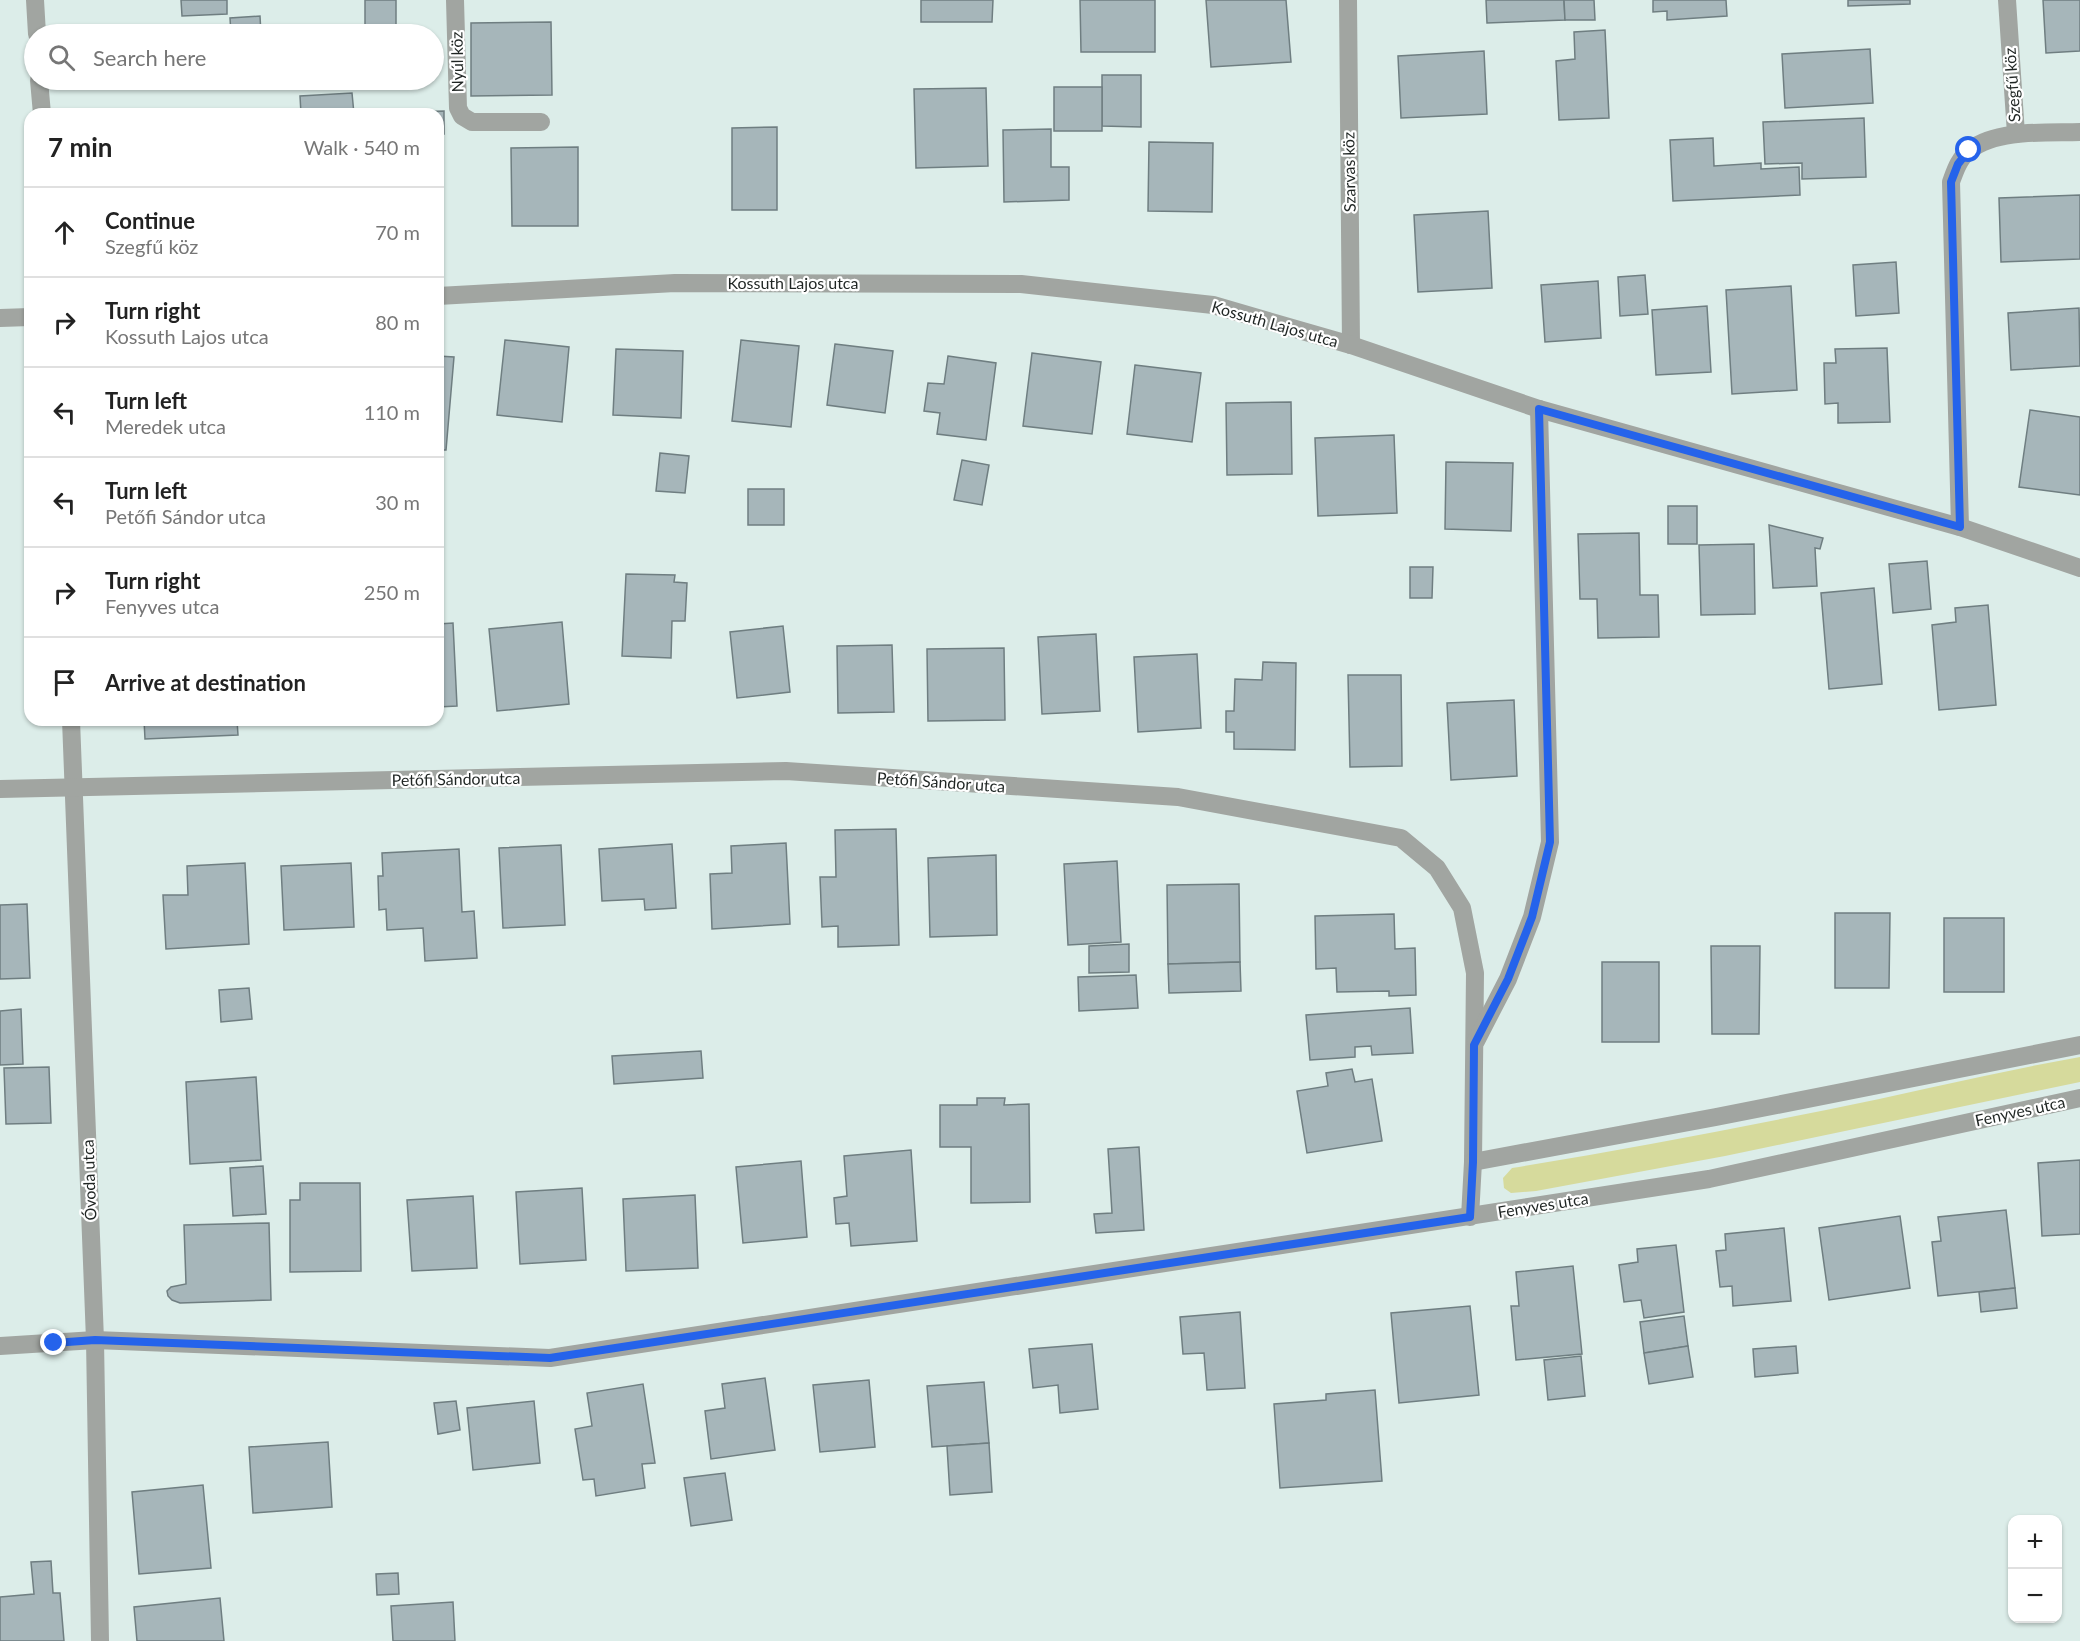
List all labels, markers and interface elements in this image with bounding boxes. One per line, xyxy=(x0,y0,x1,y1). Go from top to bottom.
search box xyxy=(24,24,444,90)
street label: Nyúl köz xyxy=(446,31,467,93)
icon: search xyxy=(45,41,78,74)
text: Search here xyxy=(93,44,206,71)
street label: Szegfű köz xyxy=(1999,47,2024,123)
text: 7 min xyxy=(48,131,112,163)
street label: Szarvas köz xyxy=(1338,132,1359,212)
text: Walk · 540 m xyxy=(304,135,420,159)
route start xyxy=(1955,136,1981,162)
text: Continue xyxy=(105,207,195,234)
icon: ahead xyxy=(48,216,81,249)
text: 70 m xyxy=(375,220,420,244)
text: Szegfű köz xyxy=(105,234,198,258)
street label: Kossuth Lajos utca xyxy=(728,273,858,292)
street label: Kossuth Lajos utca xyxy=(1210,296,1341,351)
text: Turn right xyxy=(105,297,200,324)
icon: right xyxy=(48,306,81,339)
text: 80 m xyxy=(375,310,420,334)
text: Kossuth Lajos utca xyxy=(105,324,269,348)
text: Turn left xyxy=(105,387,187,414)
icon: left xyxy=(48,396,81,429)
text: 110 m xyxy=(364,400,420,424)
text: Meredek utca xyxy=(105,414,226,438)
text: Turn left xyxy=(105,477,187,504)
icon: left xyxy=(48,486,81,519)
text: 30 m xyxy=(375,490,420,514)
text: Petőfi Sándor utca xyxy=(105,504,266,528)
text: Turn right xyxy=(105,567,200,594)
icon: right xyxy=(48,576,81,609)
text: 250 m xyxy=(364,580,420,604)
text: Fenyves utca xyxy=(105,594,219,618)
icon: arrive xyxy=(48,666,81,699)
text: Arrive at destination xyxy=(105,669,306,696)
street label: Petőfi Sándor utca xyxy=(391,768,520,789)
street label: Petőfi Sándor utca xyxy=(876,768,1006,795)
street label: Fenyves utca xyxy=(1973,1092,2067,1129)
street label: Óvoda utca xyxy=(78,1139,99,1221)
street label: Fenyves utca xyxy=(1496,1188,1590,1221)
route end xyxy=(40,1329,66,1355)
map controls xyxy=(2008,1515,2062,1623)
button: + xyxy=(2008,1515,2062,1569)
button: − xyxy=(2008,1569,2062,1623)

